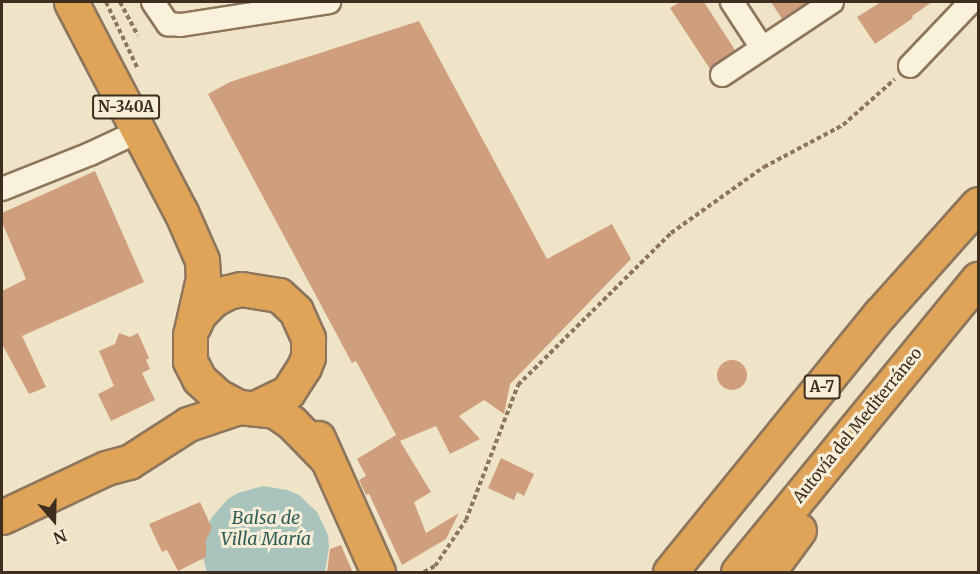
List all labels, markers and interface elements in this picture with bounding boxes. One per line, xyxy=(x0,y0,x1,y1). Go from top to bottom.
road number: N-340A xyxy=(92,95,160,119)
street label: Autovía del Mediterráneo xyxy=(788,344,926,506)
road number: A-7 xyxy=(802,375,842,399)
north arrow xyxy=(24,490,84,550)
water label: Balsa de Villa María xyxy=(221,508,311,550)
text: N xyxy=(51,525,70,548)

